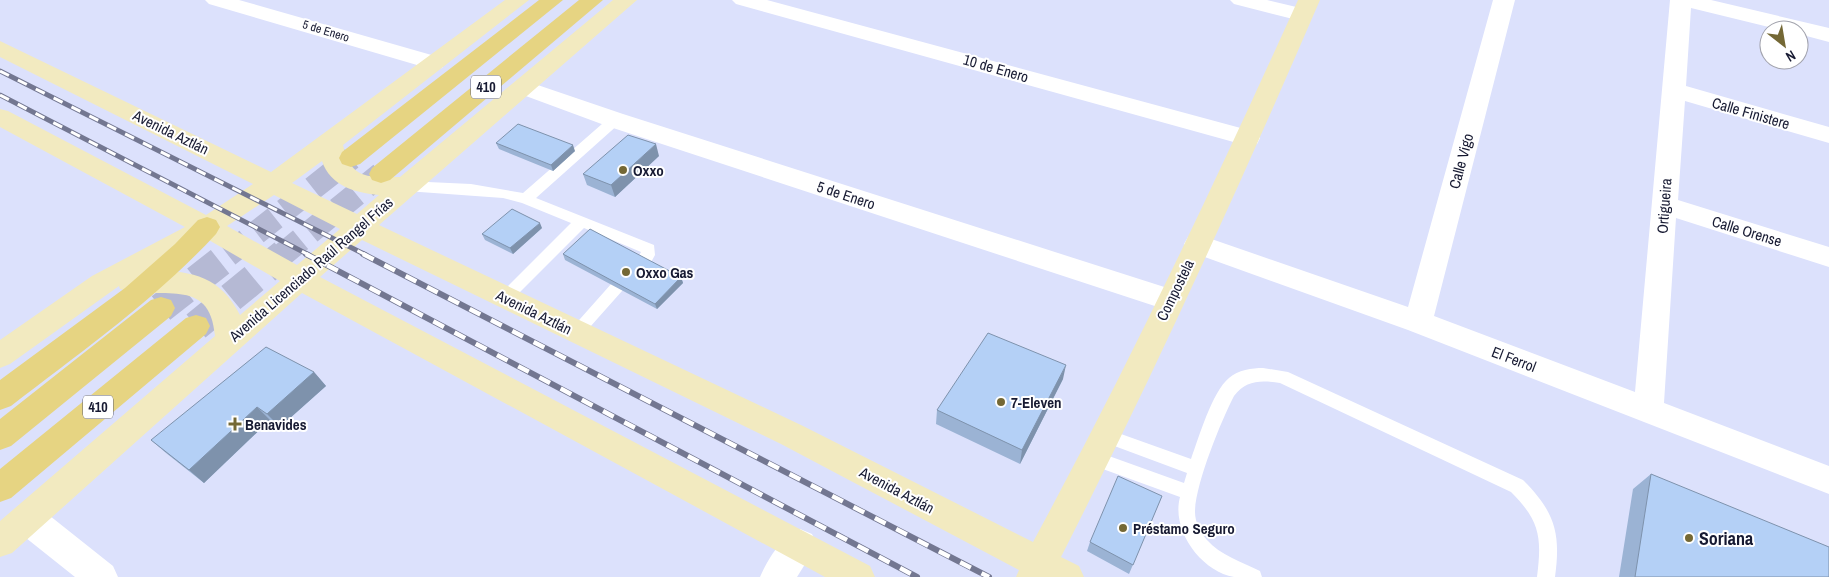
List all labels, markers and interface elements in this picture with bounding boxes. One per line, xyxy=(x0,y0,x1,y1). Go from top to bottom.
street label: 5 de Enero xyxy=(301,16,351,46)
north arrow xyxy=(1759,20,1809,70)
text: N xyxy=(1783,46,1799,66)
street label: 10 de Enero xyxy=(961,49,1031,87)
road number: 410 xyxy=(471,75,501,98)
street label: Calle Finistere xyxy=(1710,92,1792,134)
street label: Avenida Aztlán xyxy=(129,104,212,159)
street label: Calle Vigo xyxy=(1444,131,1478,191)
place label: Oxxo xyxy=(633,160,664,181)
marker: Oxxo xyxy=(617,164,629,176)
street label: 5 de Enero xyxy=(814,176,878,214)
street label: Ortigueira xyxy=(1652,177,1676,234)
street label: Avenida Licenciado Raúl Rangel Frías xyxy=(224,192,398,347)
street label: Calle Orense xyxy=(1710,210,1785,252)
street label: Compostela xyxy=(1151,256,1199,324)
place label: Oxxo Gas xyxy=(636,262,694,283)
marker: Oxxo Gas xyxy=(620,266,632,278)
street label: Avenida Aztlán xyxy=(492,284,575,339)
street label: El Ferrol xyxy=(1489,341,1539,377)
place label: 7-Eleven xyxy=(1011,392,1062,413)
road number: 410 xyxy=(83,396,113,418)
marker: 7-Eleven xyxy=(995,396,1007,408)
place label: Benavides xyxy=(245,414,307,435)
marker: Benavides xyxy=(229,418,241,430)
street label: Avenida Aztlán xyxy=(855,461,938,518)
place label: Préstamo Seguro xyxy=(1133,518,1235,539)
marker: Préstamo Seguro xyxy=(1117,522,1129,534)
place label: Soriana xyxy=(1699,526,1754,551)
marker: Soriana xyxy=(1683,532,1695,544)

